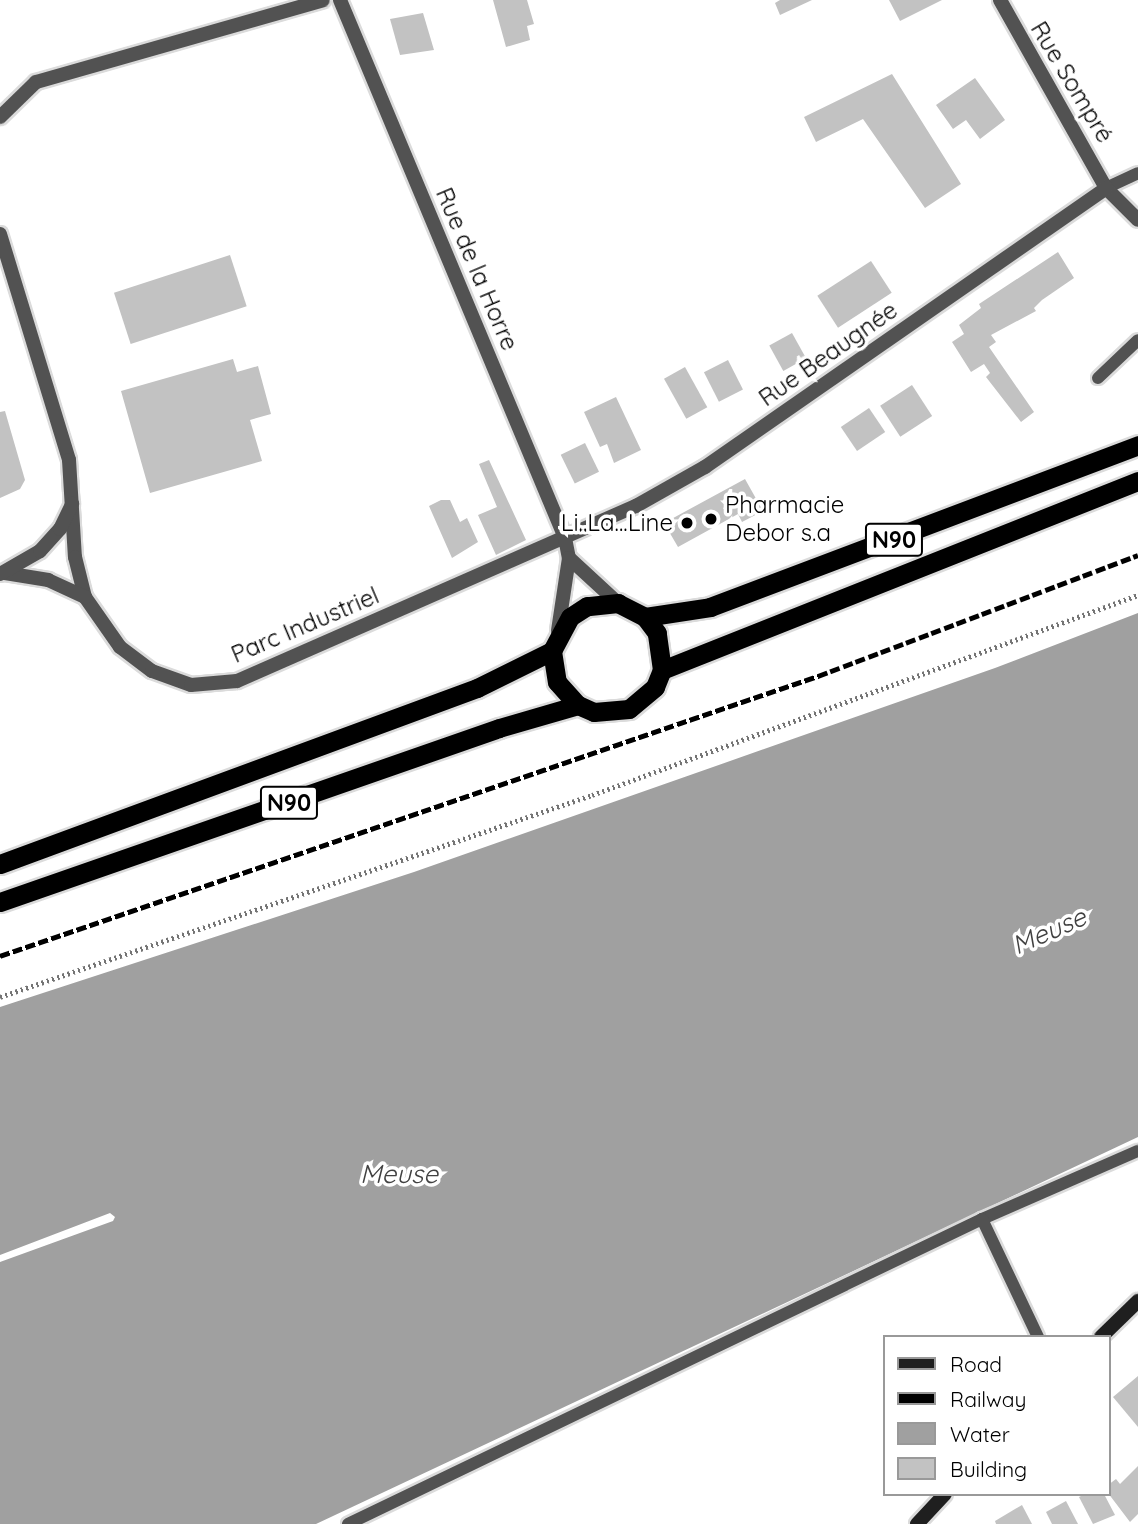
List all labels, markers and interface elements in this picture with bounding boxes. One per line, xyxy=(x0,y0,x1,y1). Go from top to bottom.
street label: Rue Sompré xyxy=(1025,16,1119,148)
street label: Rue de la Horre xyxy=(430,183,524,355)
street label: Rue Beaugnée xyxy=(753,296,903,412)
place label: Pharmacie Debor s.a xyxy=(725,491,844,547)
place label: Li..La...Line xyxy=(561,509,673,537)
marker: Pharmacie Debor s.a xyxy=(703,511,719,527)
marker: Li..La...Line xyxy=(679,515,695,531)
road number: N90 xyxy=(864,520,924,560)
street label: Parc Industriel xyxy=(227,581,383,669)
road number: N90 xyxy=(259,783,319,822)
water label: Meuse xyxy=(1007,901,1091,961)
water label: Meuse xyxy=(360,1158,438,1190)
legend xyxy=(883,1335,1110,1496)
text: Road xyxy=(950,1351,1002,1377)
text: Railway xyxy=(950,1386,1026,1412)
text: Water xyxy=(950,1421,1010,1447)
text: Building xyxy=(950,1456,1027,1482)

